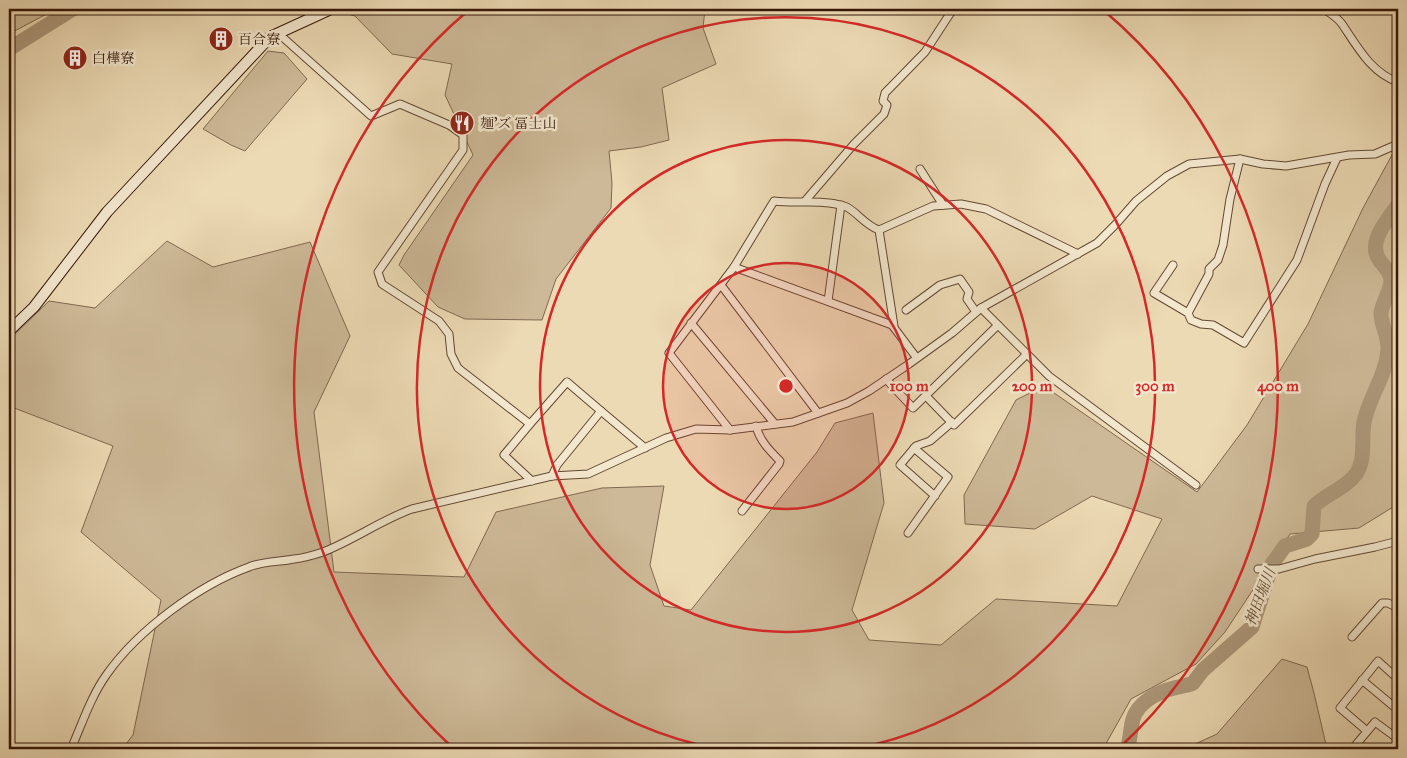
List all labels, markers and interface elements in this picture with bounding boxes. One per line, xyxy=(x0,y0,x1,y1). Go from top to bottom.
building icon: 百合寮 xyxy=(208,26,234,52)
place label: 百合寮 xyxy=(238,31,280,48)
building icon: 白樺寮 xyxy=(62,45,88,71)
place label: 白樺寮 xyxy=(92,50,134,67)
restaurant icon: 麺'ズ 冨士山 xyxy=(449,110,475,136)
place label: 麺'ズ 冨士山 xyxy=(480,115,557,132)
centre of rings xyxy=(777,377,795,395)
text: 100 m xyxy=(889,377,929,395)
text: 200 m xyxy=(1012,377,1053,395)
text: 300 m xyxy=(1135,377,1175,396)
text: 400 m xyxy=(1257,377,1299,396)
water label: 神田堀川 xyxy=(1241,564,1280,628)

